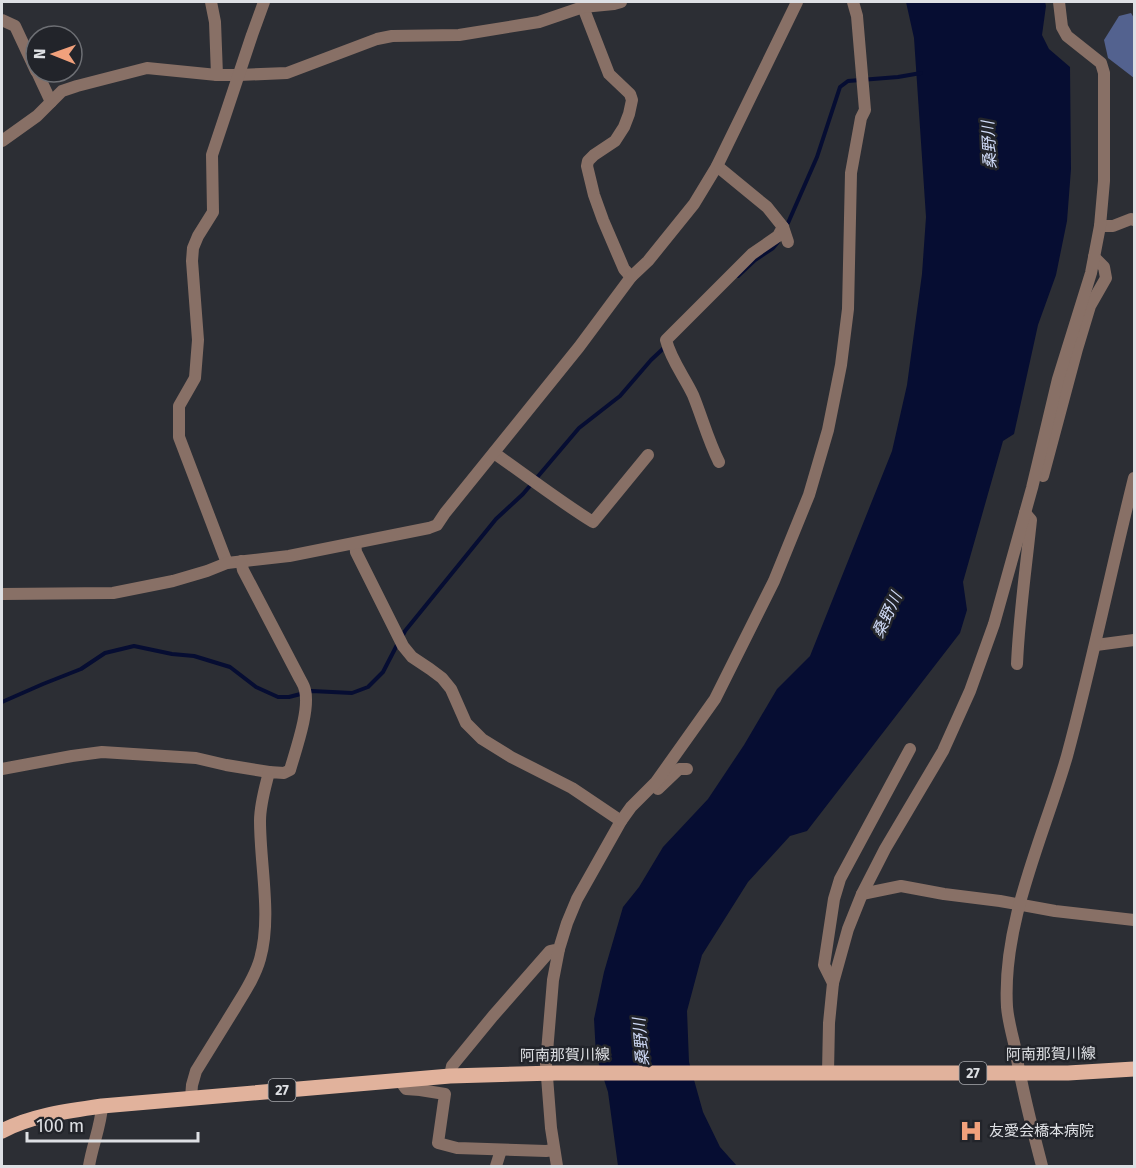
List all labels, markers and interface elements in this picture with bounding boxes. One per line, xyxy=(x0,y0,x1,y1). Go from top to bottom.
north arrow xyxy=(24,24,84,84)
text: N xyxy=(30,48,49,59)
water label: 桑野川 xyxy=(978,119,1000,169)
water label: 桑野川 xyxy=(868,587,907,641)
water label: 桑野川 xyxy=(629,1015,653,1067)
street label: 阿南那賀川線 xyxy=(1006,1044,1096,1064)
street label: 阿南那賀川線 xyxy=(520,1045,610,1065)
road number: 27 xyxy=(960,1062,986,1084)
road number: 27 xyxy=(268,1079,296,1101)
scale bar xyxy=(27,1105,198,1143)
text: 100 m xyxy=(36,1115,84,1137)
hospital icon: 友愛会橋本病院 xyxy=(958,1118,984,1144)
place label: 友愛会橋本病院 xyxy=(989,1122,1094,1140)

